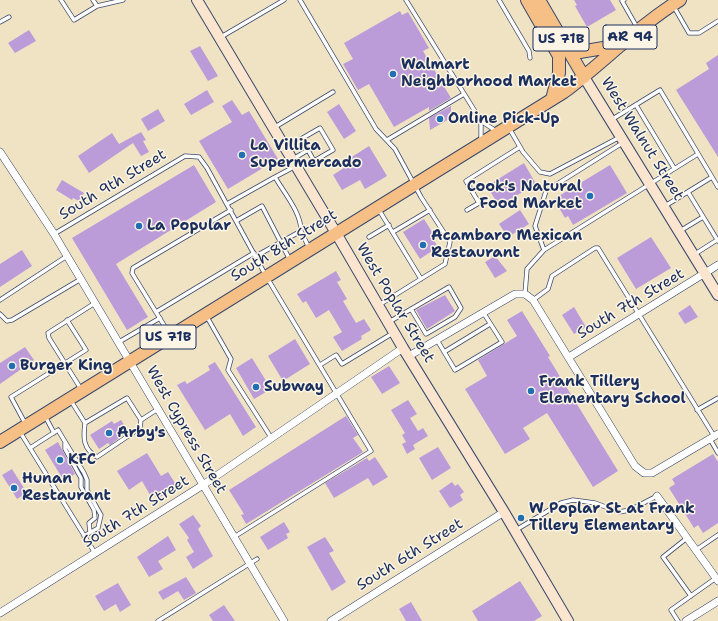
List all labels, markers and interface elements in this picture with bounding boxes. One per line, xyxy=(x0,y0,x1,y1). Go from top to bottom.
road number: AR 94 xyxy=(603,25,657,49)
road number: US 71B xyxy=(533,27,589,51)
place label: Walmart Neighborhood Market xyxy=(401,56,577,91)
marker: Walmart Neighborhood Market xyxy=(388,69,398,79)
street label: West Walnut Street xyxy=(597,74,687,204)
place label: Online Pick-Up xyxy=(448,110,559,128)
marker: Online Pick-Up xyxy=(435,114,445,124)
place label: La Villita Supermercado xyxy=(250,137,361,172)
street label: South 9th Street xyxy=(56,146,170,224)
marker: La Villita Supermercado xyxy=(237,150,247,160)
place label: Cook's Natural Food Market xyxy=(467,178,582,213)
marker: Cook's Natural Food Market xyxy=(585,191,595,201)
street label: South 8th Street xyxy=(228,206,340,286)
place label: La Popular xyxy=(147,217,231,235)
marker: La Popular xyxy=(134,221,144,231)
place label: Acambaro Mexican Restaurant xyxy=(431,227,582,262)
street label: West Poplar Street xyxy=(352,240,438,366)
marker: Acambaro Mexican Restaurant xyxy=(418,240,428,250)
street label: South 7th Street xyxy=(574,265,688,343)
road number: US 71B xyxy=(140,325,196,349)
place label: Burger King xyxy=(20,357,112,375)
marker: Burger King xyxy=(7,361,17,371)
street label: West Cypress Street xyxy=(142,363,230,497)
place label: Frank Tillery Elementary School xyxy=(539,373,686,408)
place label: Subway xyxy=(264,378,324,396)
marker: Subway xyxy=(251,382,261,392)
marker: Frank Tillery Elementary School xyxy=(526,386,536,396)
place label: Arby's xyxy=(117,424,166,442)
marker: Arby's xyxy=(104,428,114,438)
place label: KFC xyxy=(68,451,96,469)
marker: KFC xyxy=(55,455,65,465)
place label: Hunan Restaurant xyxy=(22,470,111,505)
street label: South 7th Street xyxy=(80,472,192,552)
marker: Hunan Restaurant xyxy=(9,483,19,493)
place label: W Poplar St at Frank Tillery Elementary xyxy=(529,500,695,535)
marker: W Poplar St at Frank Tillery Elementary xyxy=(516,513,526,523)
street label: South 6th Street xyxy=(354,515,466,595)

